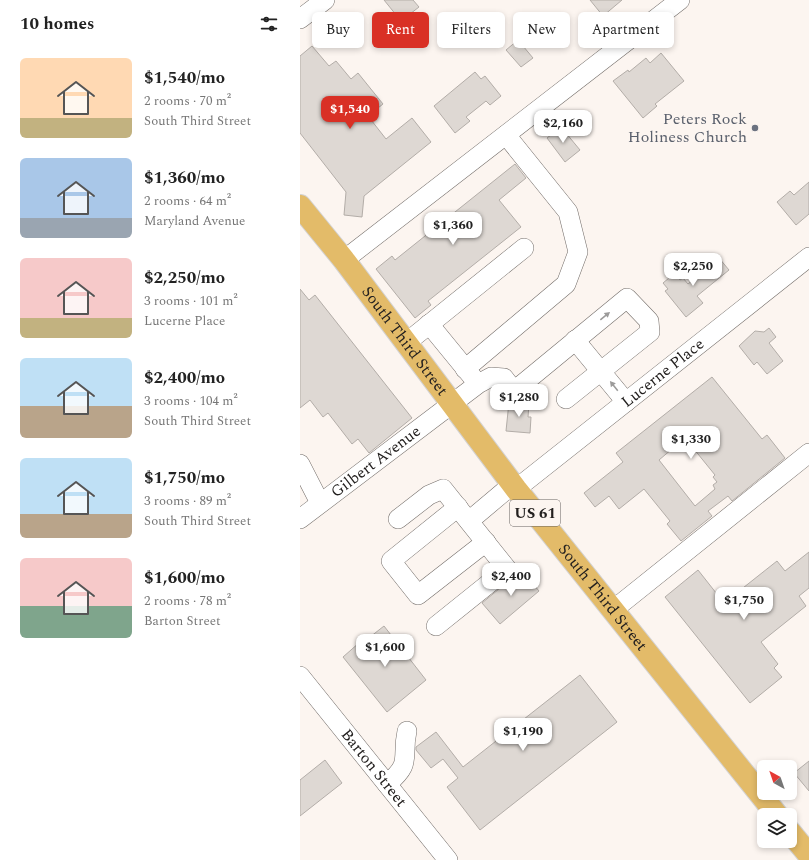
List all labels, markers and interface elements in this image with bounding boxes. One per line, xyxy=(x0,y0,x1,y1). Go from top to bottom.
text: 10 homes xyxy=(20,11,94,37)
chip: Buy xyxy=(312,12,364,48)
chip: Rent xyxy=(372,12,429,48)
chip: Filters xyxy=(437,12,505,48)
chip: New xyxy=(513,12,570,48)
chip: Apartment xyxy=(578,12,674,48)
icon: filters xyxy=(258,13,280,35)
text: $1,540/mo xyxy=(144,65,225,91)
icon: home xyxy=(52,74,100,122)
text: 2 rooms · 70 m² xyxy=(144,91,231,111)
pin: $1,540 xyxy=(317,96,383,130)
text: $1,540 xyxy=(330,99,370,119)
place label: Peters Rock Holiness Church xyxy=(628,107,747,149)
pin: $2,160 xyxy=(530,110,596,144)
text: South Third Street xyxy=(144,111,251,131)
text: $2,160 xyxy=(543,113,583,133)
marker: Peters Rock Holiness Church xyxy=(750,123,760,133)
text: $1,360/mo xyxy=(144,165,225,191)
icon: home xyxy=(52,174,100,222)
text: 2 rooms · 64 m² xyxy=(144,191,231,211)
text: Maryland Avenue xyxy=(144,211,245,231)
pin: $1,360 xyxy=(420,212,486,246)
text: $1,360 xyxy=(433,215,473,235)
pin: $2,250 xyxy=(660,253,726,287)
text: $2,250 xyxy=(673,256,713,276)
text: $2,250/mo xyxy=(144,265,225,291)
icon: home xyxy=(52,274,100,322)
street label: South Third Street xyxy=(356,281,454,401)
text: 3 rooms · 101 m² xyxy=(144,291,238,311)
text: Lucerne Place xyxy=(144,311,225,331)
one-way arrow xyxy=(600,311,611,320)
street label: Lucerne Place xyxy=(616,332,709,413)
text: $2,400/mo xyxy=(144,365,225,391)
icon: home xyxy=(52,374,100,422)
one-way arrow xyxy=(610,381,619,392)
pin: $1,280 xyxy=(486,384,552,418)
text: $1,280 xyxy=(499,387,539,407)
text: 3 rooms · 104 m² xyxy=(144,391,238,411)
text: South Third Street xyxy=(144,411,251,431)
street label: Gilbert Avenue xyxy=(326,419,426,504)
pin: $1,330 xyxy=(658,426,724,460)
text: $1,330 xyxy=(671,429,711,449)
text: $1,750/mo xyxy=(144,465,225,491)
icon: home xyxy=(52,474,100,522)
text: 3 rooms · 89 m² xyxy=(144,491,231,511)
road number: US 61 xyxy=(510,500,560,526)
text: South Third Street xyxy=(144,511,251,531)
street label: South Third Street xyxy=(552,539,654,657)
pin: $2,400 xyxy=(478,563,544,597)
text: $1,600/mo xyxy=(144,565,225,591)
text: $2,400 xyxy=(491,566,531,586)
icon: home xyxy=(52,574,100,622)
pin: $1,750 xyxy=(711,587,777,621)
text: $1,750 xyxy=(724,590,764,610)
text: 2 rooms · 78 m² xyxy=(144,591,231,611)
text: Barton Street xyxy=(144,611,221,631)
pin: $1,600 xyxy=(352,634,418,668)
text: $1,600 xyxy=(365,637,405,657)
pin: $1,190 xyxy=(490,718,556,752)
text: $1,190 xyxy=(503,721,543,741)
street label: Barton Street xyxy=(335,724,413,812)
north arrow xyxy=(757,760,797,800)
map controls xyxy=(757,760,797,848)
button: layers xyxy=(757,808,797,848)

